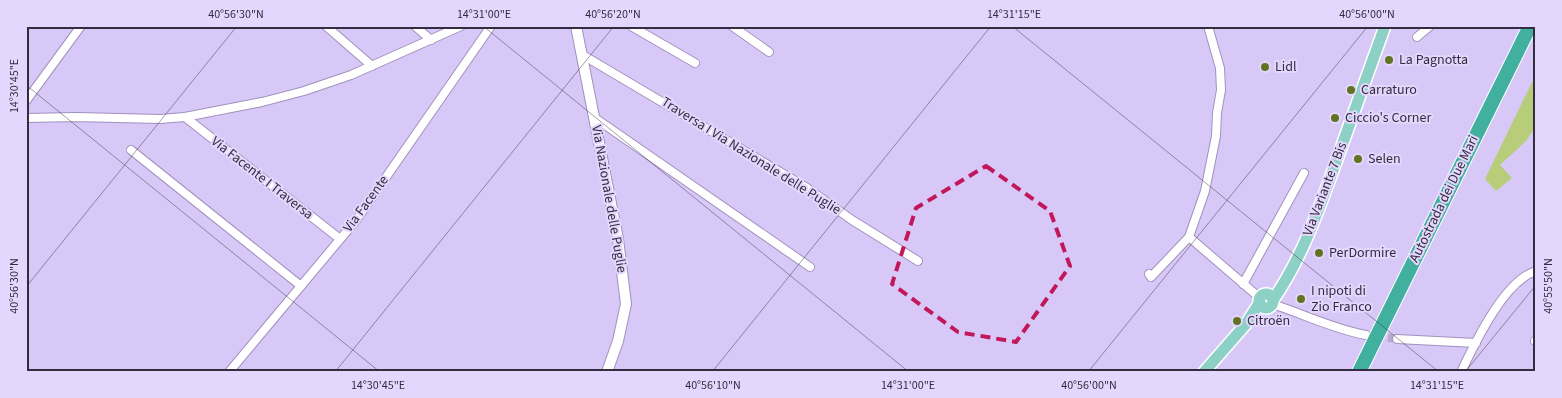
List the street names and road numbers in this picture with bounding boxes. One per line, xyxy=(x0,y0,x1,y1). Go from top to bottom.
street label: Traversa I Via Nazionale delle Puglie xyxy=(657,92,845,220)
street label: Via Nazionale delle Puglie xyxy=(586,124,632,275)
street label: Via Facente I Traversa xyxy=(207,132,317,224)
street label: Autostrada dei Due Mari xyxy=(1404,132,1484,266)
street label: Via Variante 7 Bis xyxy=(1298,139,1352,239)
street label: Via Facente xyxy=(338,171,394,237)

